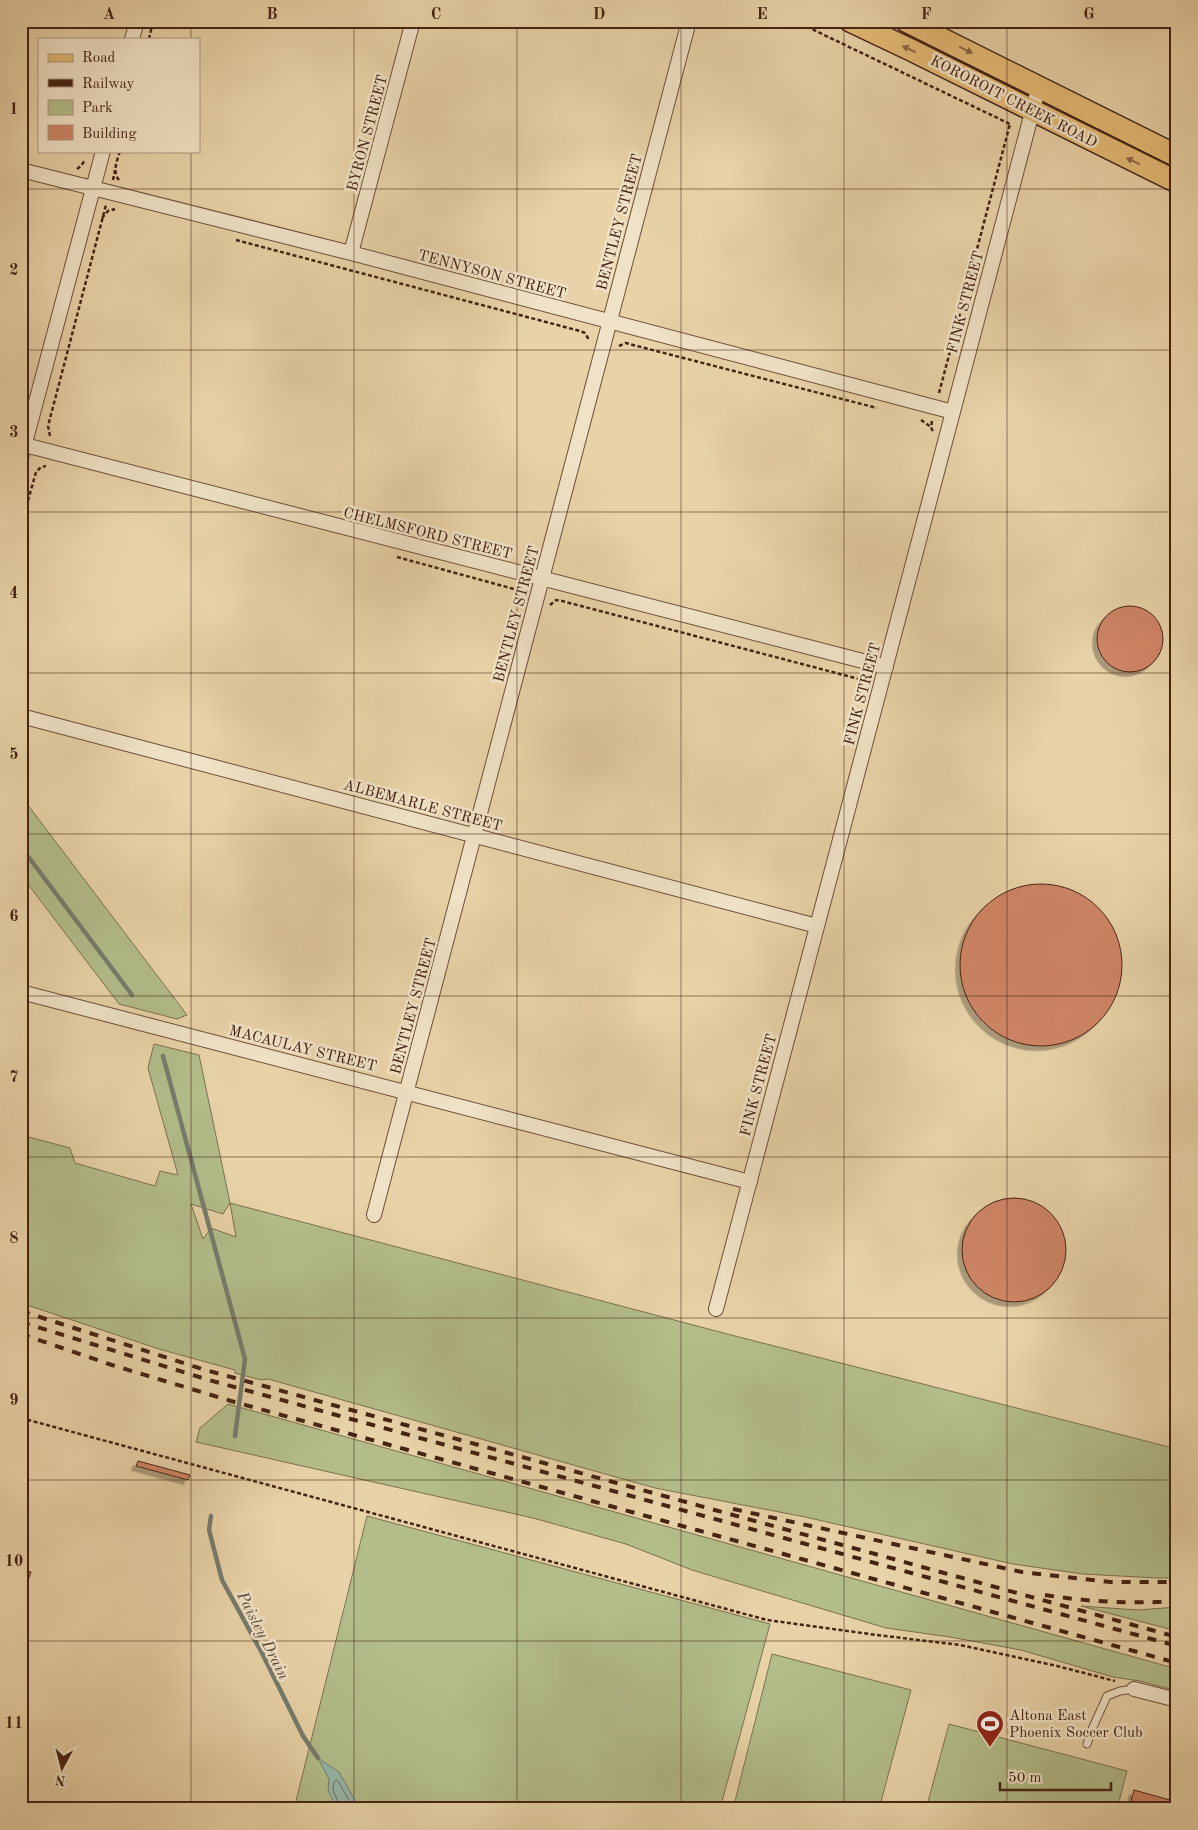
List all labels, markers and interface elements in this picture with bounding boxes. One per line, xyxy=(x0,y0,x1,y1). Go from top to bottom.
text: A xyxy=(103,7,115,23)
text: B xyxy=(266,7,278,23)
text: C xyxy=(431,7,441,23)
text: D xyxy=(593,7,605,23)
text: E xyxy=(756,7,768,23)
text: F xyxy=(921,7,932,23)
text: G xyxy=(1083,7,1095,23)
legend xyxy=(38,38,200,152)
one-way arrow xyxy=(902,45,916,53)
one-way arrow xyxy=(959,46,973,54)
text: Road xyxy=(82,51,116,66)
street label: KOROROIT CREEK ROAD xyxy=(927,54,1099,151)
street label: BYRON STREET xyxy=(346,74,391,193)
text: Railway xyxy=(82,77,135,92)
text: Park xyxy=(82,101,113,116)
text: 1 xyxy=(9,102,19,118)
text: Building xyxy=(82,127,137,142)
street label: BENTLEY STREET xyxy=(595,153,646,292)
one-way arrow xyxy=(1126,157,1140,165)
street label: TENNYSON STREET xyxy=(416,248,567,302)
street label: FINK STREET xyxy=(946,250,987,355)
text: 2 xyxy=(9,263,19,279)
text: 3 xyxy=(9,425,19,441)
street label: CHELMSFORD STREET xyxy=(342,506,514,563)
street label: BENTLEY STREET xyxy=(492,545,543,684)
text: 4 xyxy=(9,586,19,602)
street label: FINK STREET xyxy=(843,642,884,747)
text: 5 xyxy=(9,747,19,763)
street label: ALBEMARLE STREET xyxy=(342,778,504,835)
text: 6 xyxy=(9,909,19,925)
street label: BENTLEY STREET xyxy=(389,937,440,1076)
street label: MACAULAY STREET xyxy=(227,1024,378,1075)
street label: FINK STREET xyxy=(739,1033,780,1138)
text: 7 xyxy=(9,1070,19,1086)
text: 8 xyxy=(9,1231,19,1247)
text: 9 xyxy=(9,1393,19,1409)
text: 10 xyxy=(5,1554,23,1570)
water label: Paisley Drain xyxy=(233,1589,291,1682)
sports icon: Altona East Phoenix Soccer Club xyxy=(975,1709,1005,1748)
place label: Altona East Phoenix Soccer Club xyxy=(1009,1709,1143,1741)
text: 11 xyxy=(5,1716,23,1732)
north arrow xyxy=(38,1742,88,1792)
scale bar xyxy=(1000,1760,1112,1792)
text: 50 m xyxy=(1008,1771,1042,1786)
text: N xyxy=(54,1772,67,1788)

